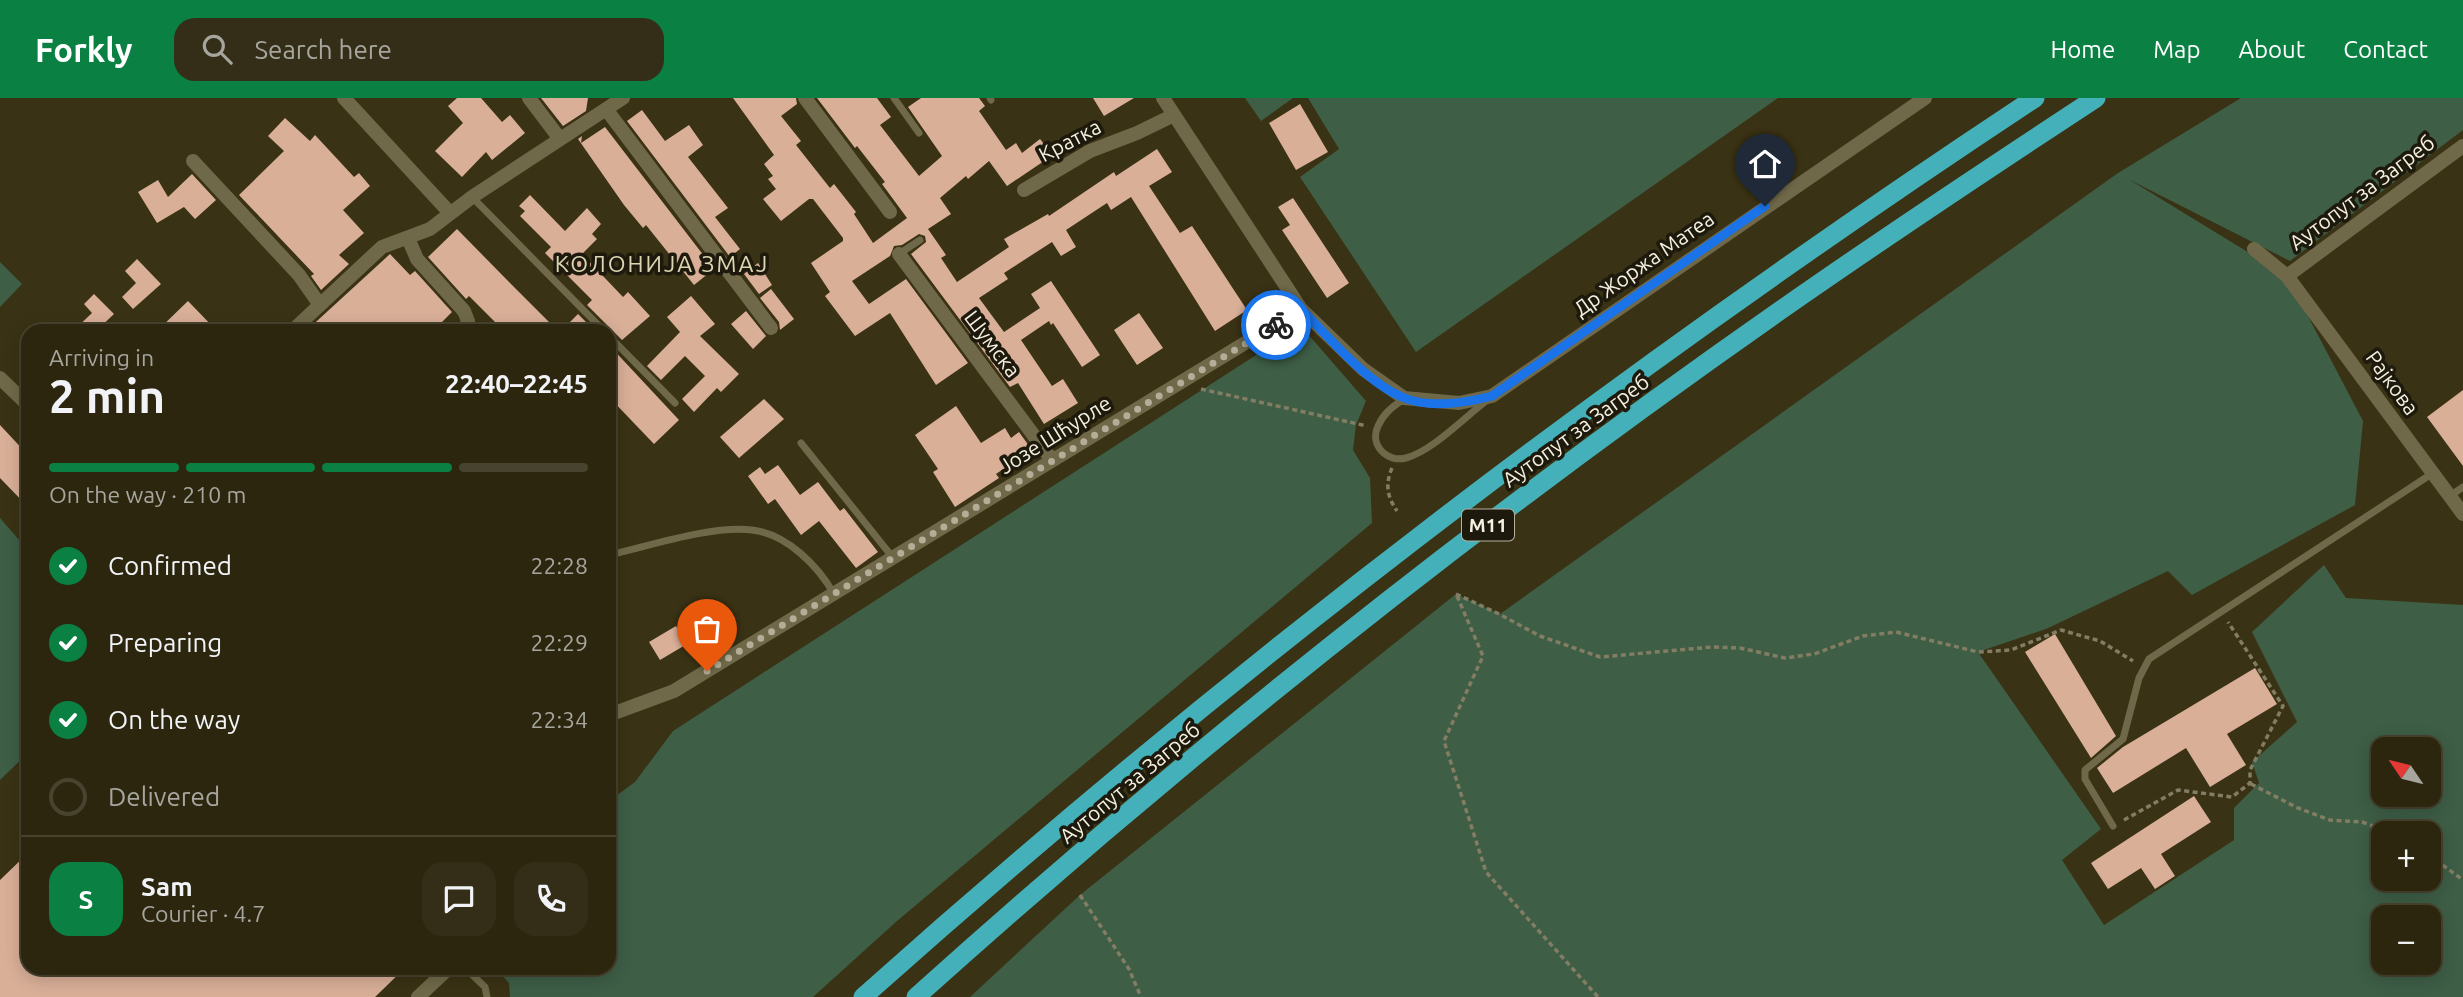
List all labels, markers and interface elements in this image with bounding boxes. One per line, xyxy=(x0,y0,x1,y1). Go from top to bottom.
search box xyxy=(174,18,664,81)
icon: search xyxy=(198,30,236,68)
text: Forkly xyxy=(35,31,132,68)
text: Search here xyxy=(254,35,392,64)
text: Home xyxy=(2050,36,2115,63)
text: Map xyxy=(2153,36,2200,63)
text: About xyxy=(2238,36,2305,63)
text: Contact xyxy=(2343,36,2428,63)
street label: Кратка xyxy=(1034,114,1105,166)
street label: Аутопут за Загреб xyxy=(2284,130,2439,255)
pin xyxy=(1735,134,1795,206)
icon: home xyxy=(1746,145,1784,183)
street label: Др Жоржа Матеа xyxy=(1569,206,1718,321)
district label: КОЛОНИЈА ЗМАЈ xyxy=(555,251,769,276)
courier xyxy=(1241,290,1311,360)
street label: Шумска xyxy=(960,305,1026,381)
icon: bike xyxy=(1257,306,1295,344)
text: Arriving in xyxy=(49,345,154,370)
street label: Рајкова xyxy=(2362,346,2424,419)
text: 22:40–22:45 xyxy=(445,369,588,398)
street label: Аутопут за Загреб xyxy=(1497,369,1653,491)
text: 2 min xyxy=(49,370,165,422)
street label: Јозе Шћурле xyxy=(994,390,1115,478)
text: On the way · 210 m xyxy=(49,482,246,507)
road number: M11 xyxy=(1462,510,1514,540)
icon: check xyxy=(49,547,87,585)
text: Confirmed xyxy=(108,551,232,580)
text: 22:28 xyxy=(530,553,588,578)
pin xyxy=(677,599,737,671)
icon: bag xyxy=(688,610,726,648)
icon: check xyxy=(49,624,87,662)
text: Preparing xyxy=(108,628,222,657)
text: 22:29 xyxy=(530,630,588,655)
icon: check xyxy=(49,701,87,739)
text: On the way xyxy=(108,705,240,734)
text: 22:34 xyxy=(530,707,588,732)
street label: Аутопут за Загреб xyxy=(1054,717,1204,848)
north arrow xyxy=(2371,737,2441,807)
map controls xyxy=(2371,737,2441,975)
text: Delivered xyxy=(108,782,220,811)
button: + xyxy=(2371,821,2441,891)
button: chat xyxy=(422,862,496,936)
button: phone xyxy=(514,862,588,936)
text: Sam xyxy=(141,872,193,901)
text: S xyxy=(79,885,93,914)
text: Courier · 4.7 xyxy=(141,901,265,926)
button: − xyxy=(2371,905,2441,975)

